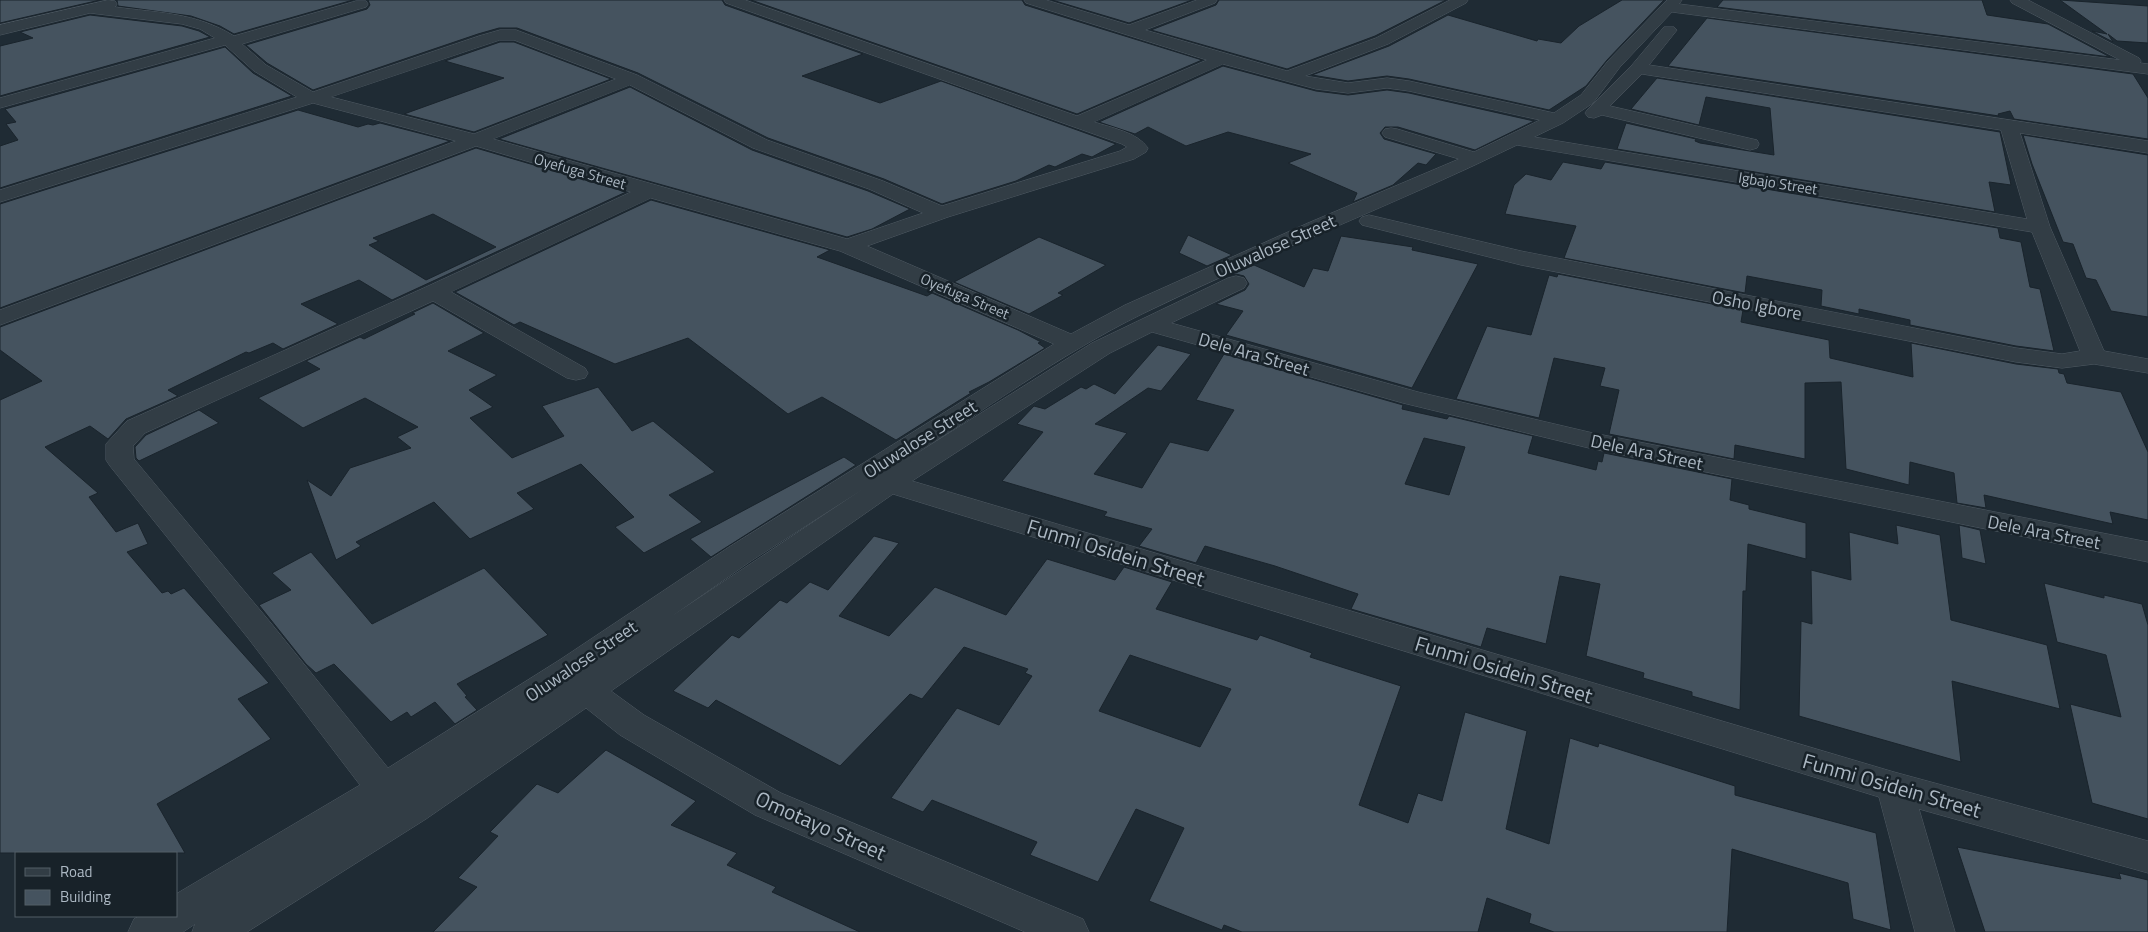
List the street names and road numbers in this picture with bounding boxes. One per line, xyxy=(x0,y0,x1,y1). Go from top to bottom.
street label: Oyefuga Street xyxy=(531,147,629,195)
street label: Igbajo Street xyxy=(1737,165,1820,201)
street label: Oluwalose Street xyxy=(1210,207,1340,285)
street label: Oyefuga Street xyxy=(917,267,1014,325)
street label: Osho Igbore xyxy=(1710,283,1804,327)
street label: Dele Ara Street xyxy=(1195,325,1313,383)
street label: Oluwalose Street xyxy=(858,393,983,485)
street label: Dele Ara Street xyxy=(1588,427,1706,477)
street label: Dele Ara Street xyxy=(1985,508,2103,556)
street label: Funmi Osidein Street xyxy=(1023,510,1209,594)
street label: Oluwalose Street xyxy=(520,613,643,708)
street label: Funmi Osidein Street xyxy=(1411,627,1597,711)
street label: Funmi Osidein Street xyxy=(1799,744,1986,826)
street label: Omotayo Street xyxy=(751,782,892,868)

